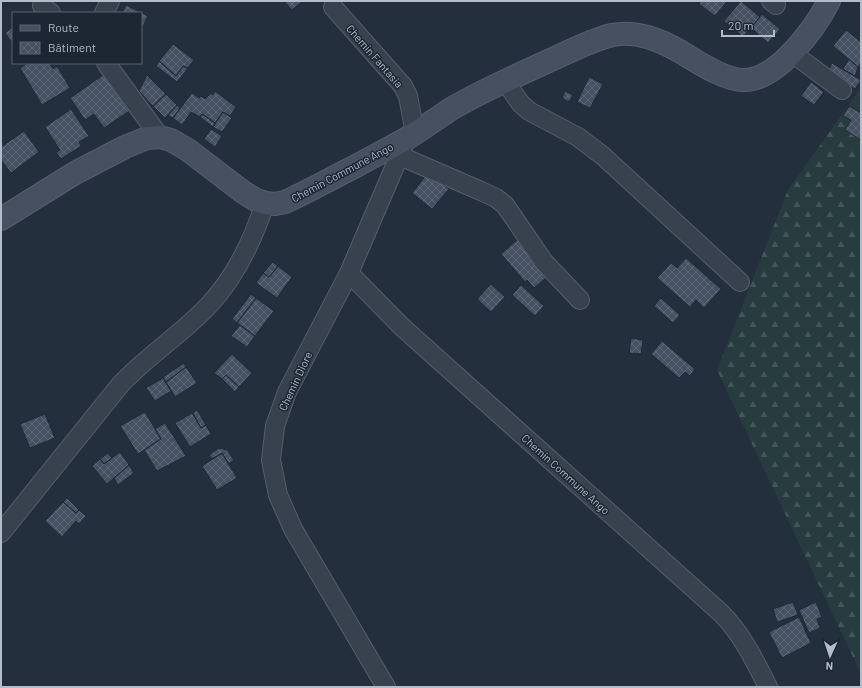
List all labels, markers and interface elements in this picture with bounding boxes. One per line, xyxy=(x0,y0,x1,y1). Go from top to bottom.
legend xyxy=(12,12,142,64)
scale bar xyxy=(722,12,774,38)
text: 20 m xyxy=(728,18,754,32)
text: Route xyxy=(48,20,79,34)
street label: Chemin Fantasia xyxy=(344,22,406,90)
text: Bâtiment xyxy=(48,40,96,54)
street label: Chemin Commune Ango xyxy=(289,140,395,204)
street label: Chemin Diore xyxy=(276,349,314,413)
street label: Chemin Commune Ango xyxy=(519,431,613,517)
north arrow xyxy=(810,636,850,676)
text: N xyxy=(825,660,833,673)

